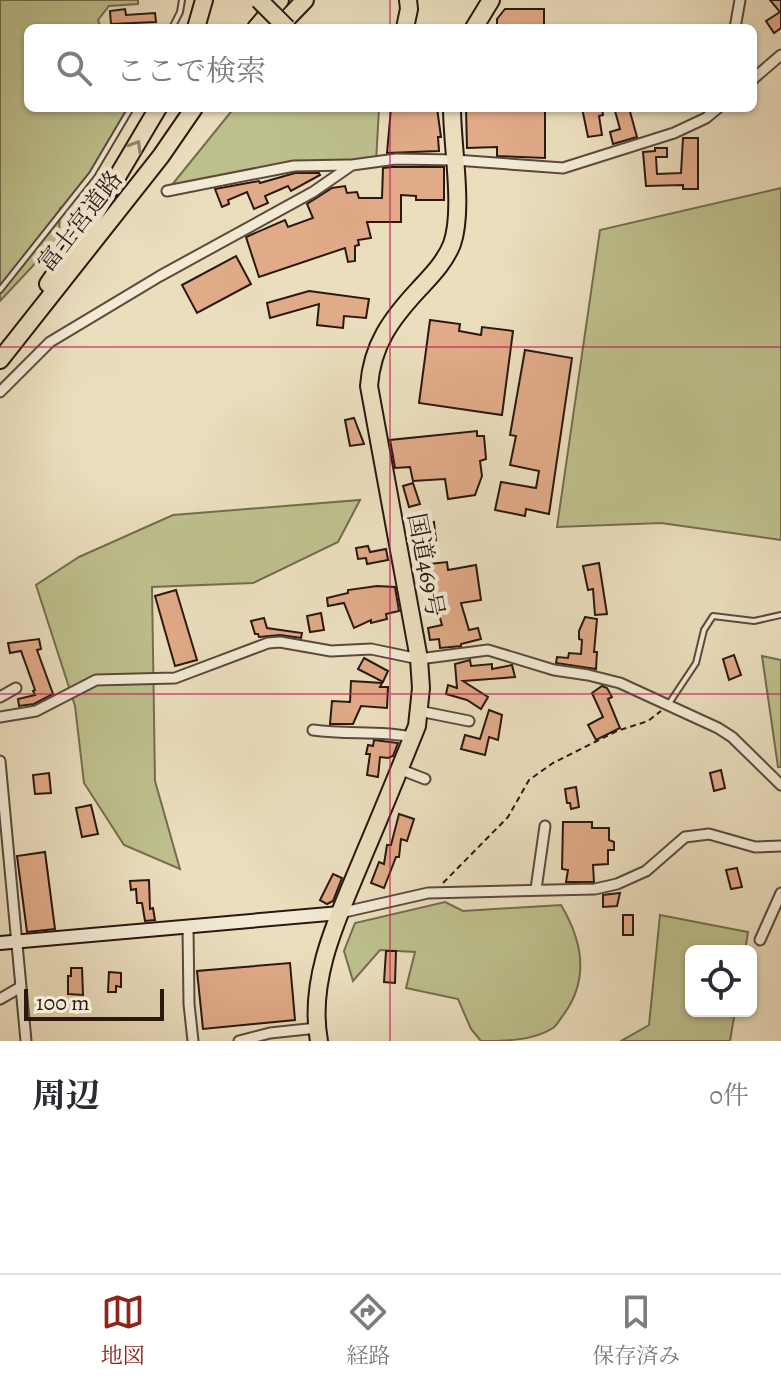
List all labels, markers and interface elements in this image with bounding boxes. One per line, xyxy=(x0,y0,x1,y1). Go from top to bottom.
search box xyxy=(24,24,757,112)
icon: search xyxy=(52,46,96,90)
text: ここで検索 xyxy=(116,51,266,91)
one-way arrow xyxy=(126,140,142,155)
street label: 富士宮道路 xyxy=(30,164,130,278)
street label: 国道469号 xyxy=(400,510,452,620)
map controls xyxy=(685,945,757,1017)
button: locate xyxy=(685,945,757,1017)
scale bar xyxy=(24,985,164,1021)
text: 100 m xyxy=(36,988,90,1018)
text: 周辺 xyxy=(32,1072,100,1119)
text: 0件 xyxy=(709,1078,749,1113)
tab: 地図 xyxy=(101,1290,145,1371)
tab: 経路 xyxy=(346,1290,390,1371)
tab: 保存済み xyxy=(592,1290,680,1371)

